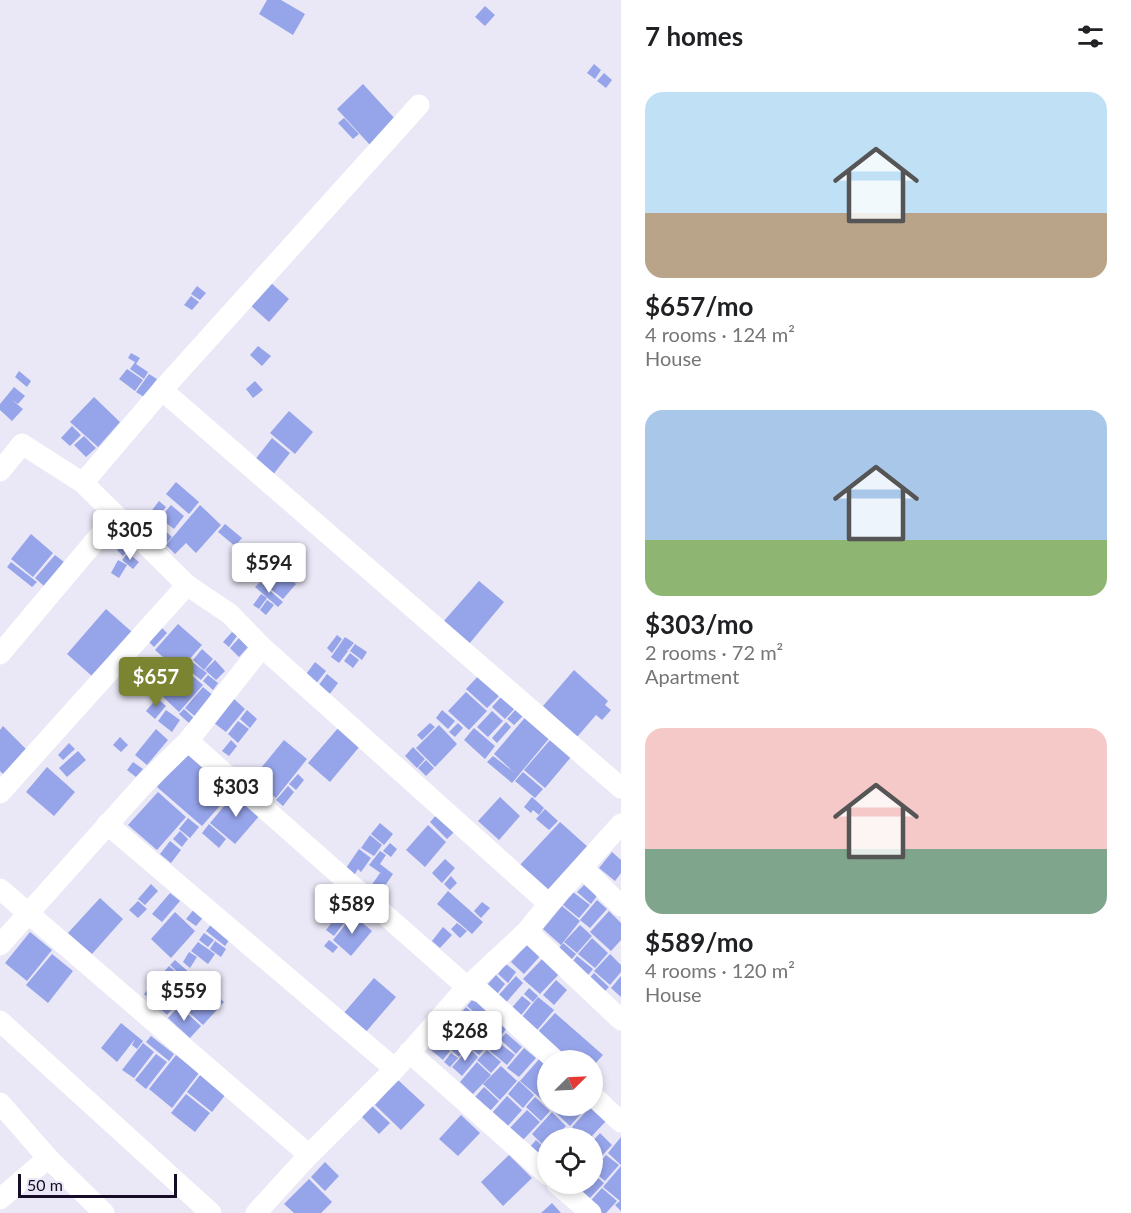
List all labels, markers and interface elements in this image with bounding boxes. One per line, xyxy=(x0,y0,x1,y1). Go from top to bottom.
text: 7 homes xyxy=(645,20,743,52)
icon: filters xyxy=(1074,20,1107,53)
icon: home xyxy=(822,131,930,239)
text: $657/mo xyxy=(645,290,753,322)
text: 4 rooms · 124 m² xyxy=(645,322,795,346)
text: House xyxy=(645,346,702,370)
icon: home xyxy=(822,449,930,557)
pin: $305 xyxy=(94,510,166,561)
text: $305 xyxy=(107,517,153,541)
pin: $594 xyxy=(233,543,305,594)
text: $594 xyxy=(246,550,292,574)
text: $303/mo xyxy=(645,608,753,640)
text: 2 rooms · 72 m² xyxy=(645,640,783,664)
pin: $657 xyxy=(120,657,192,708)
text: $657 xyxy=(133,664,179,688)
text: Apartment xyxy=(645,664,739,688)
pin: $303 xyxy=(200,767,272,818)
icon: home xyxy=(822,767,930,875)
text: $303 xyxy=(213,774,259,798)
pin: $589 xyxy=(316,884,388,935)
text: $589 xyxy=(329,891,375,915)
text: $589/mo xyxy=(645,926,753,958)
text: 4 rooms · 120 m² xyxy=(645,958,795,982)
pin: $559 xyxy=(148,971,220,1022)
text: $559 xyxy=(161,978,207,1002)
text: House xyxy=(645,982,702,1006)
pin: $268 xyxy=(429,1011,501,1062)
text: $268 xyxy=(442,1018,488,1042)
north arrow xyxy=(537,1050,603,1116)
map controls xyxy=(537,1050,603,1194)
button: locate xyxy=(537,1128,603,1194)
scale bar xyxy=(18,1171,177,1198)
text: 50 m xyxy=(27,1175,63,1194)

